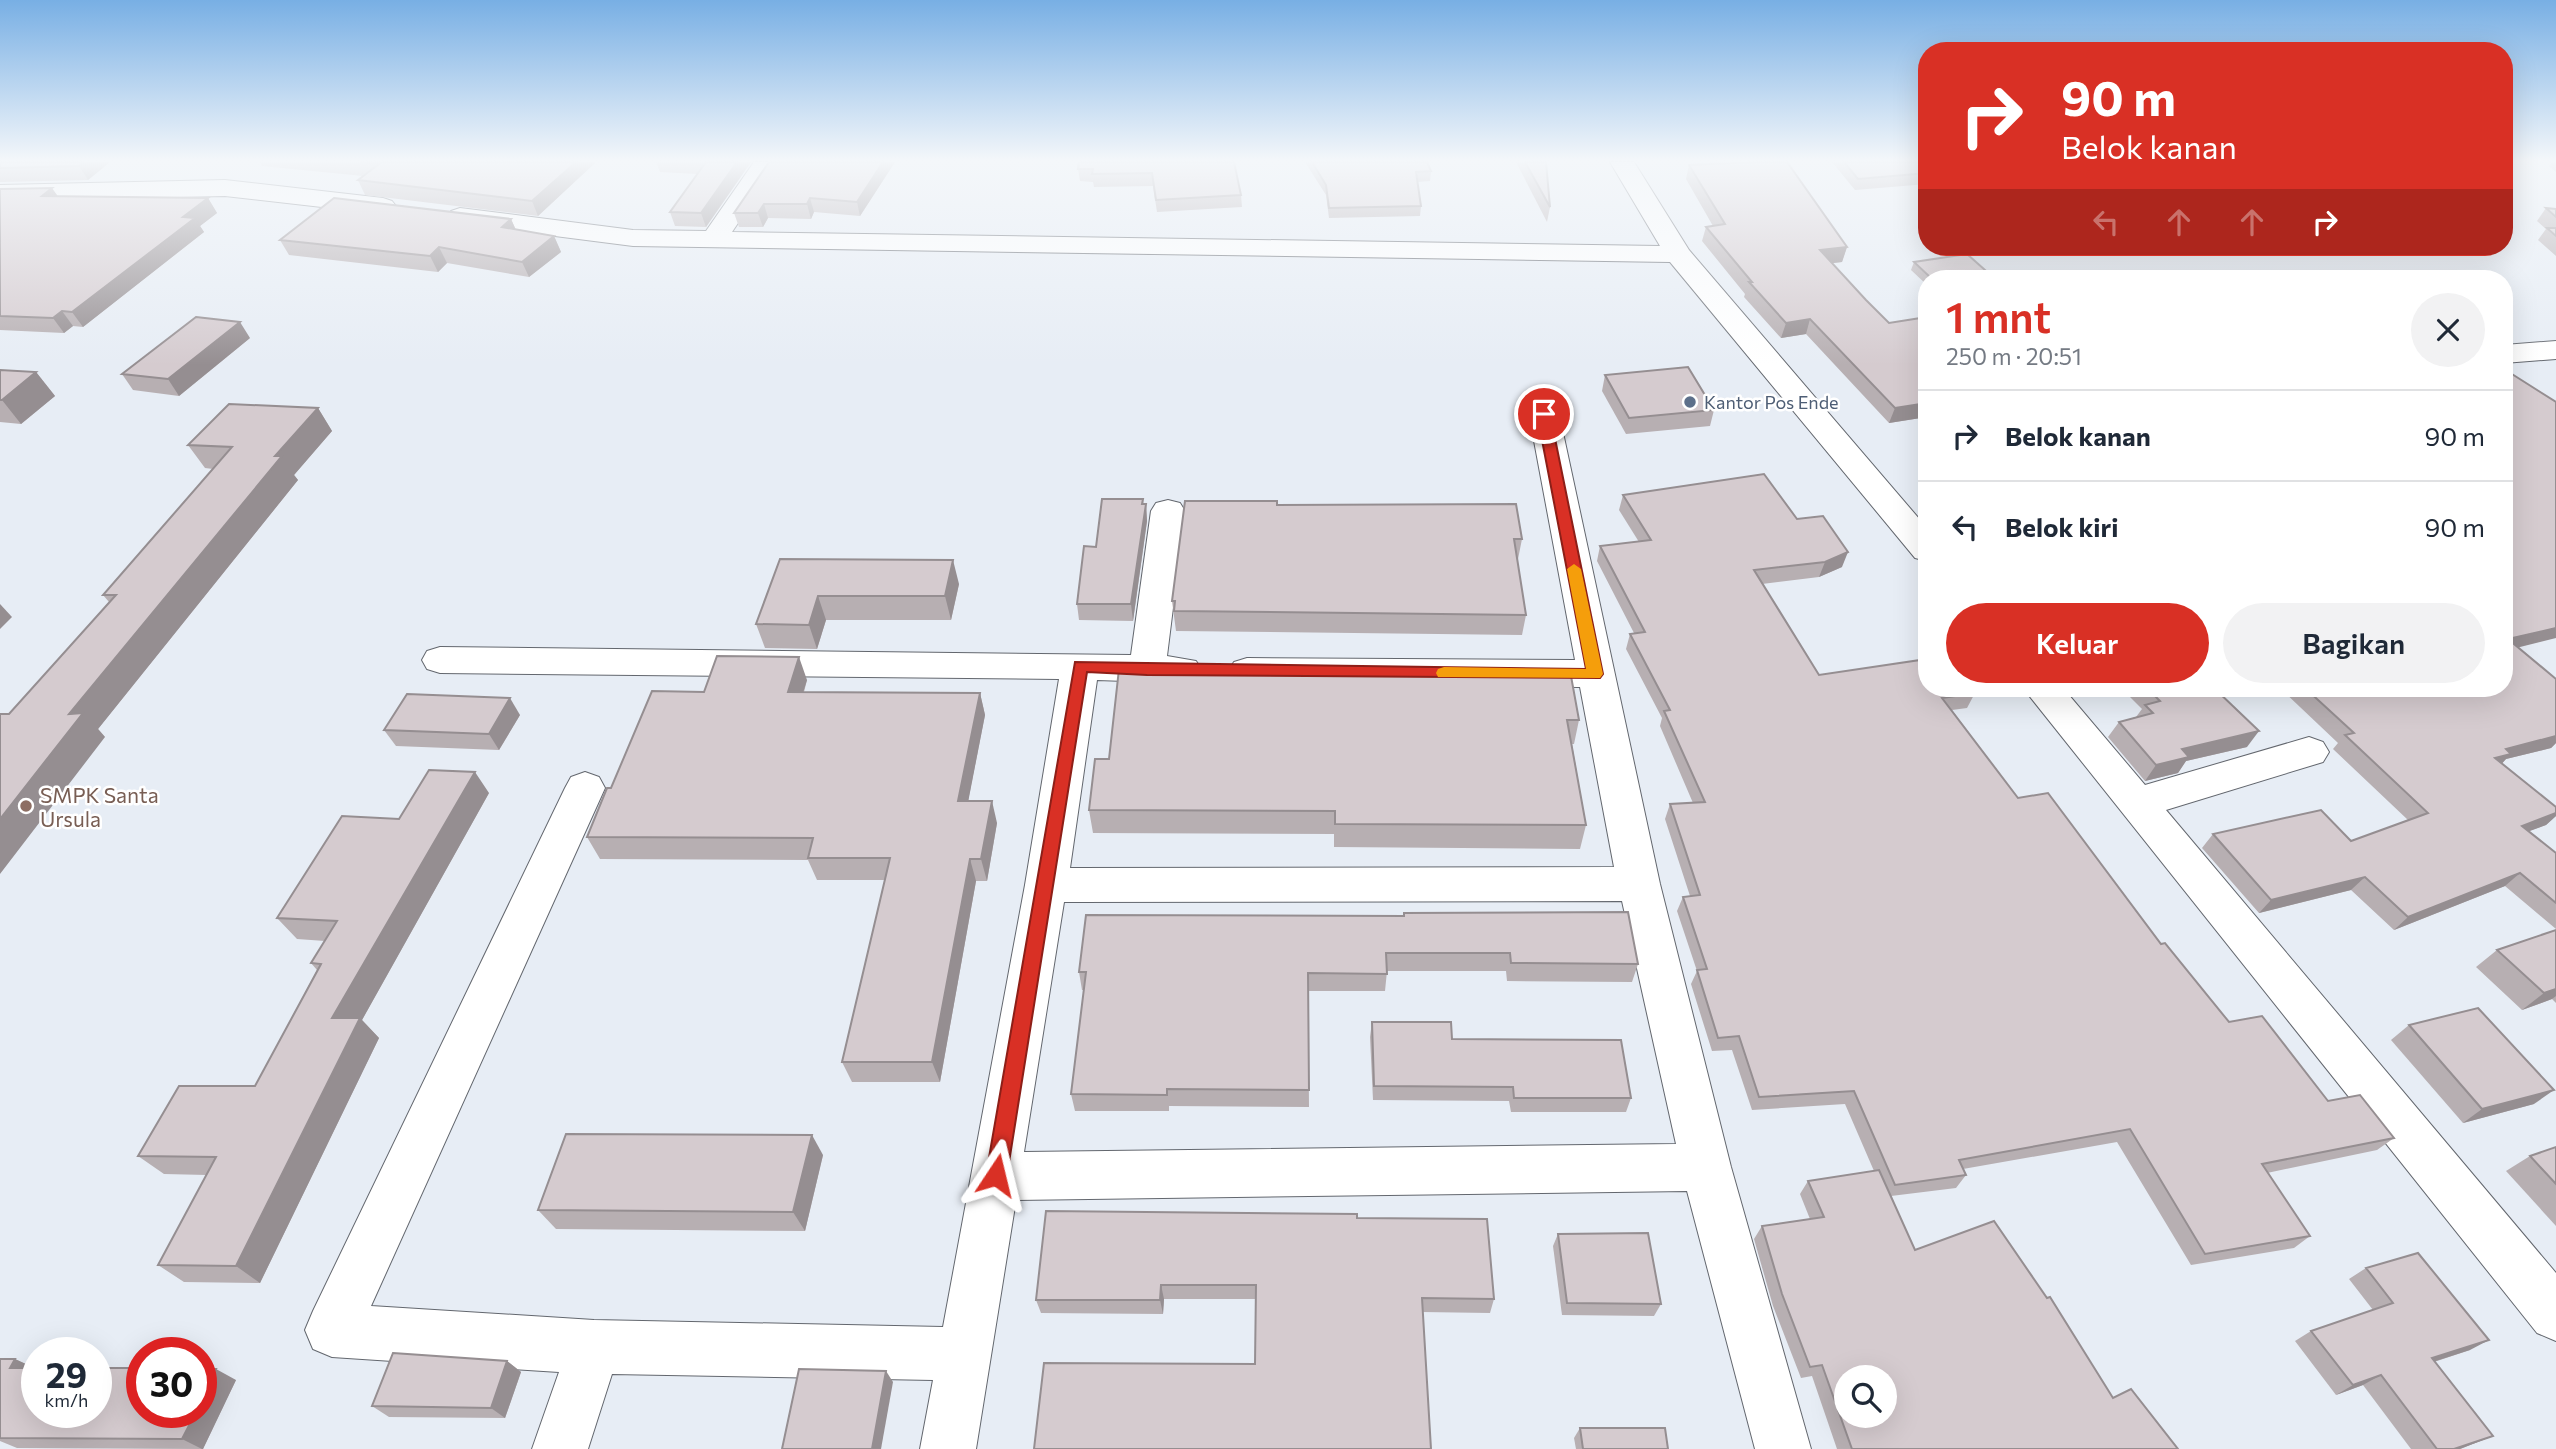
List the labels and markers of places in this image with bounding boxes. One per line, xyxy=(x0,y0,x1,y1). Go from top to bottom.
pin xyxy=(1514,384,1574,444)
place label: Kantor Pos Ende xyxy=(1704,391,1839,413)
marker: Kantor Pos Ende xyxy=(1682,394,1698,410)
place label: SMPK Santa Ursula xyxy=(40,782,159,831)
marker: SMPK Santa Ursula xyxy=(18,798,34,814)

